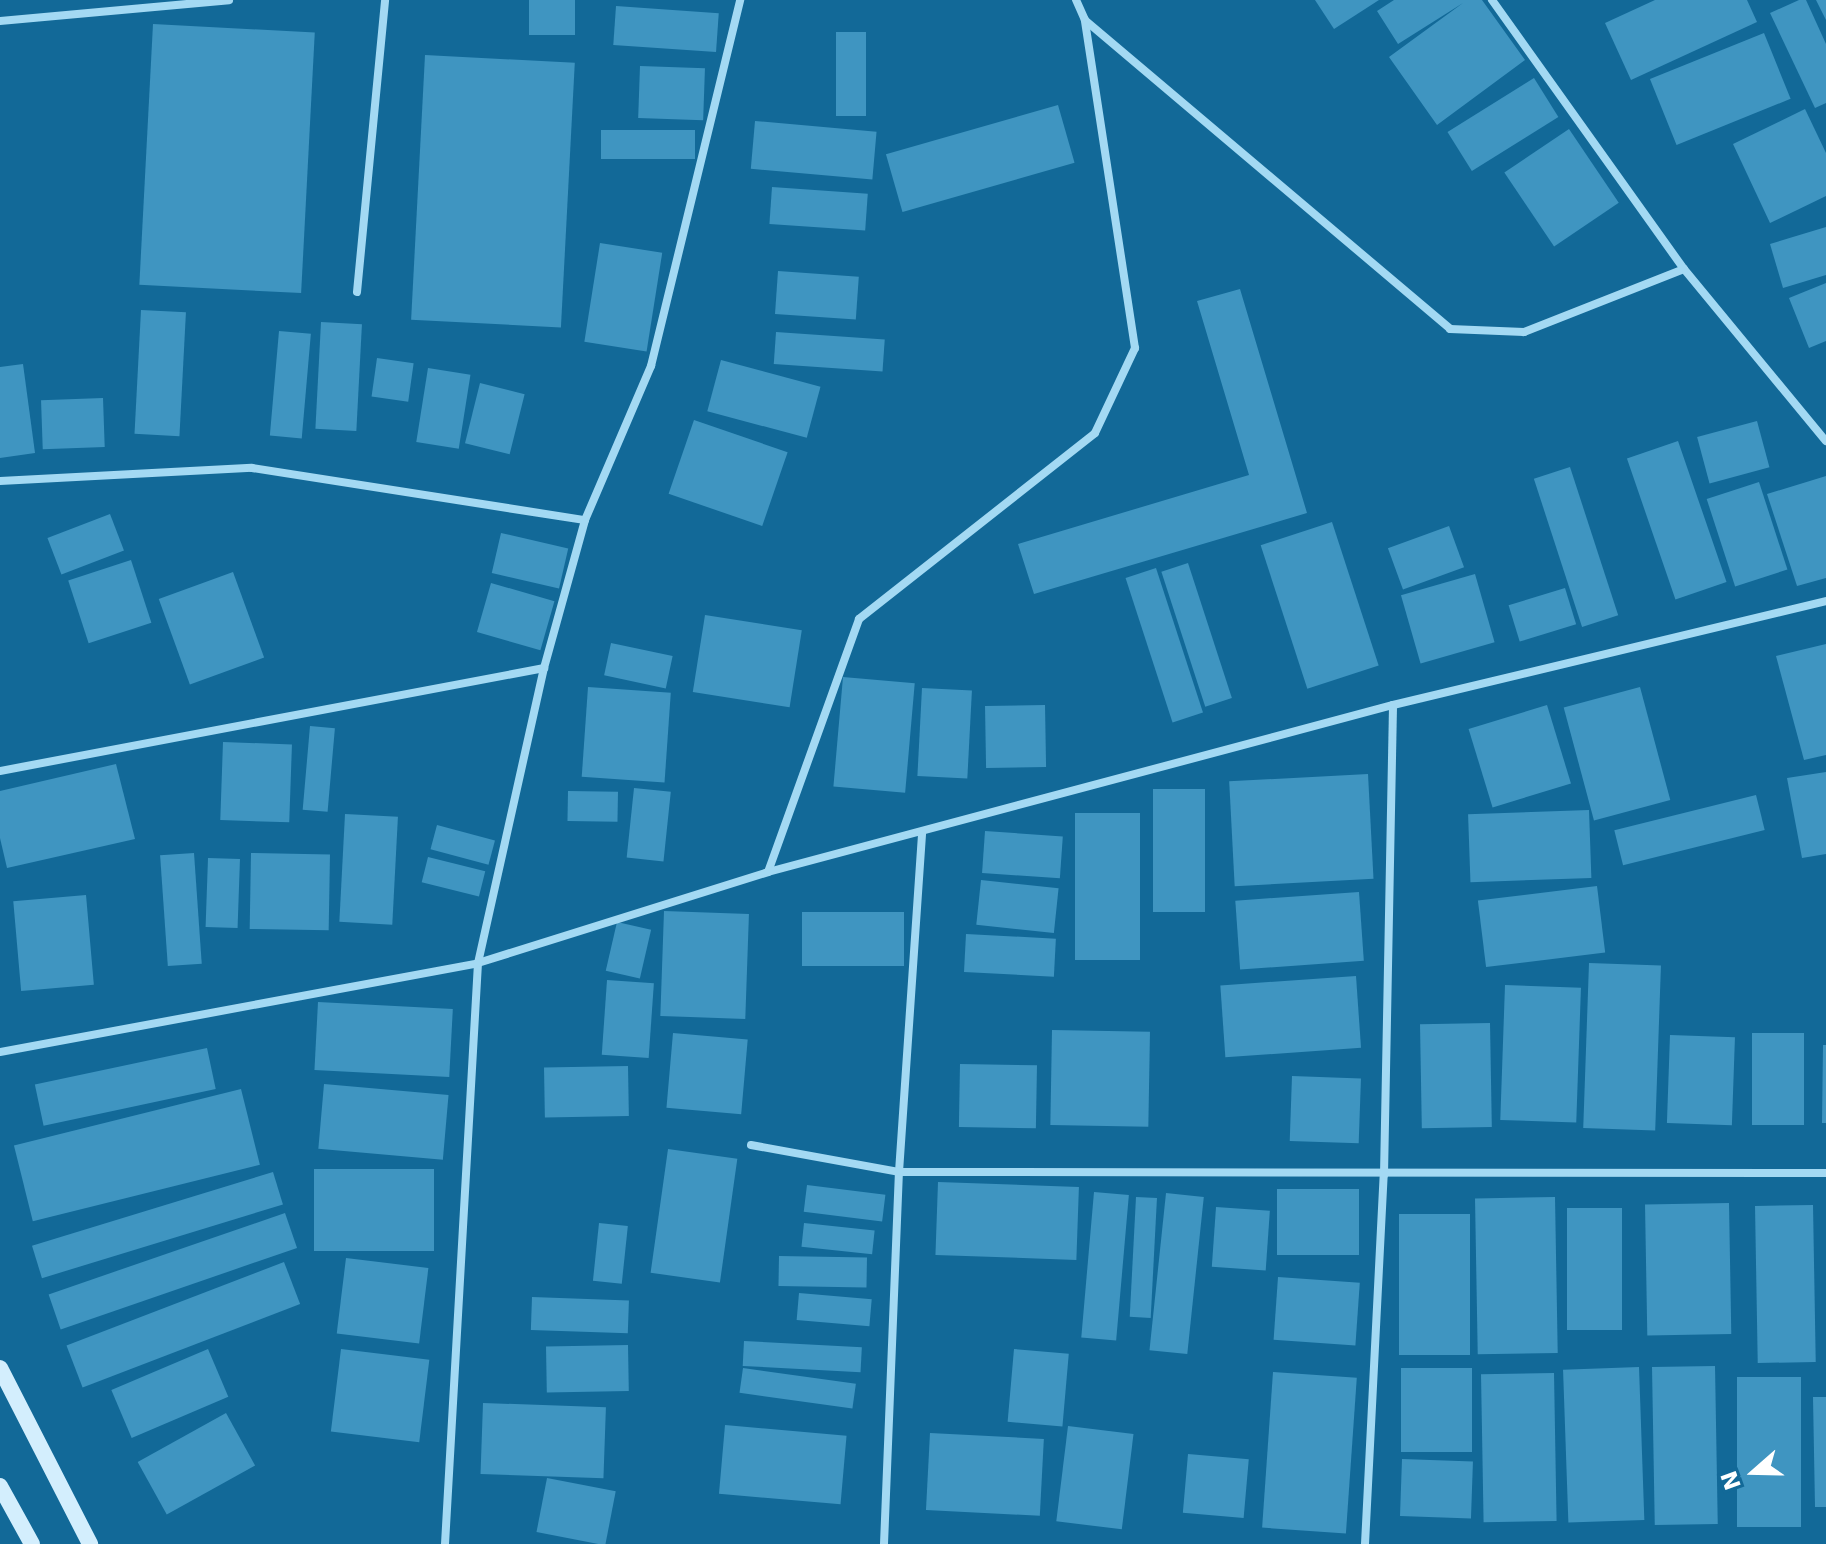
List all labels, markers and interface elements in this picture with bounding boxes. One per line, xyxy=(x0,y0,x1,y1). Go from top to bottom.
north arrow xyxy=(1714,1432,1794,1512)
text: N xyxy=(1716,1467,1746,1493)

